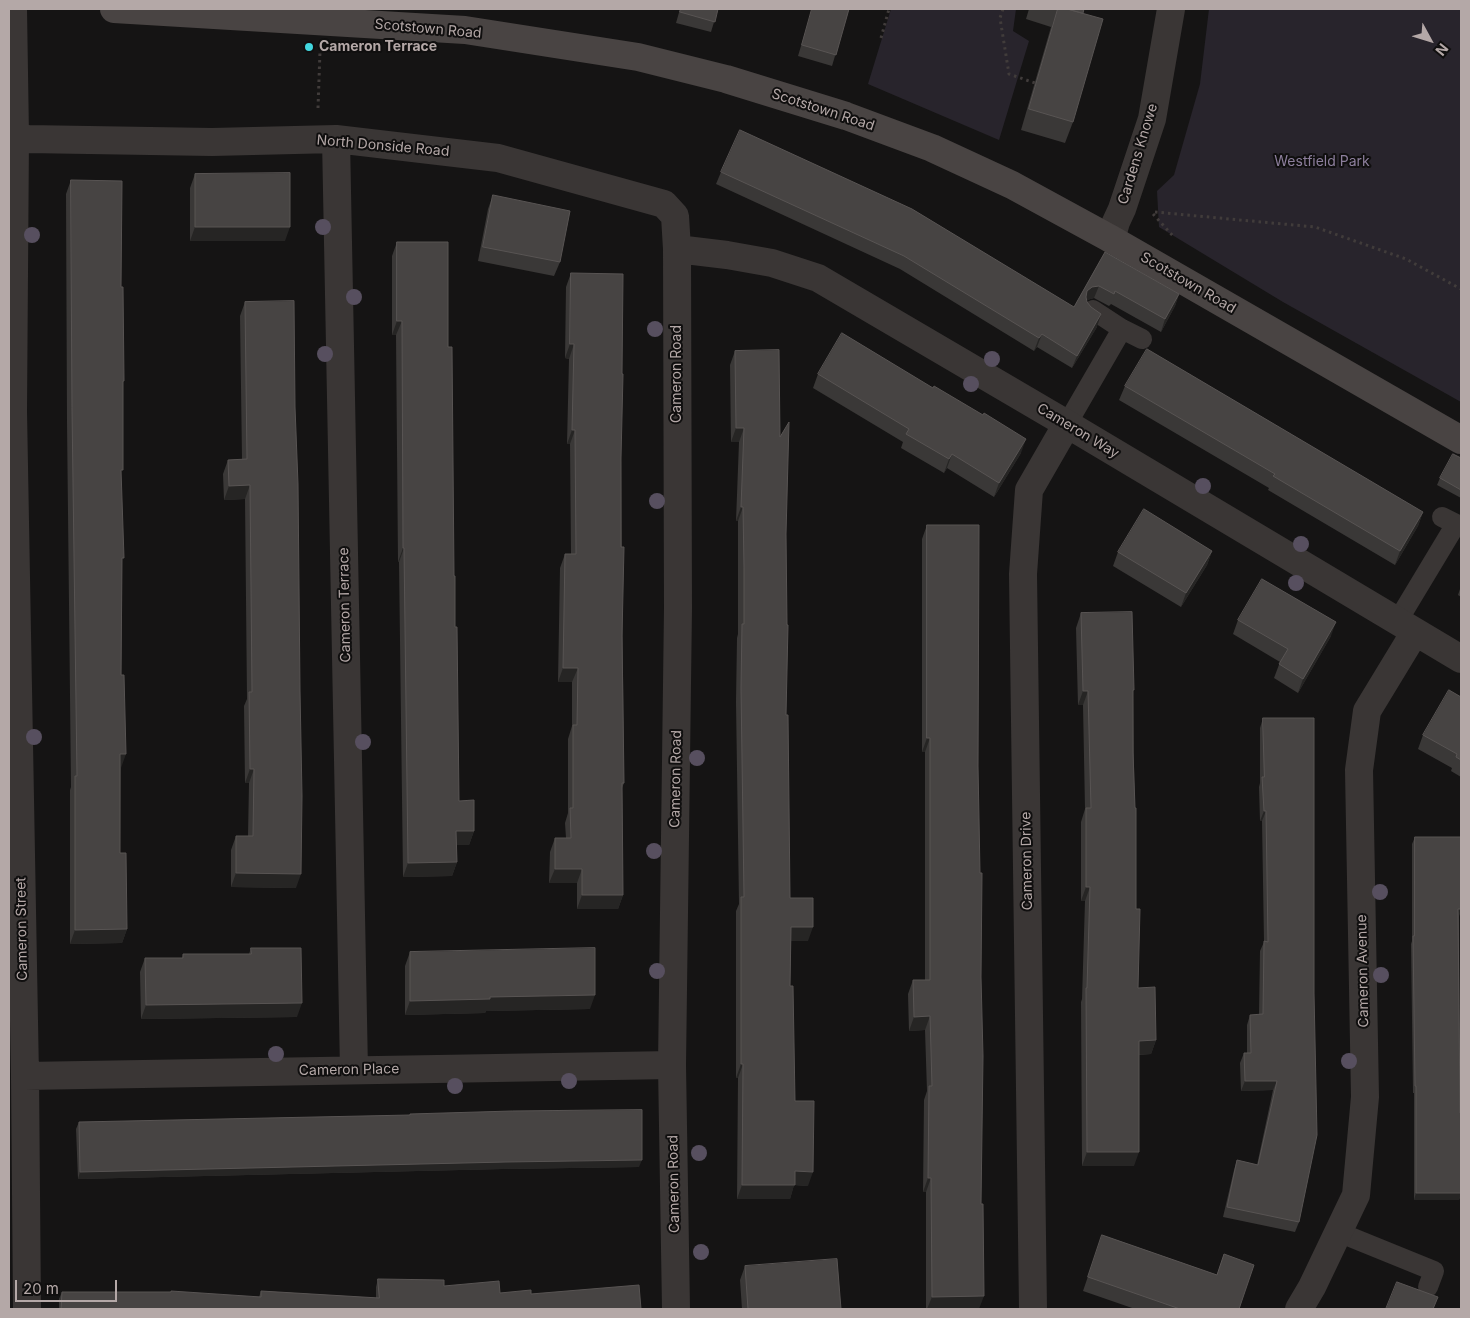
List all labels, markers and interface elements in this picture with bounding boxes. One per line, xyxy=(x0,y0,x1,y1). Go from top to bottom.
north arrow xyxy=(1405,15,1455,65)
street label: Scotstown Road xyxy=(374,16,482,42)
place label: Cameron Terrace xyxy=(319,39,437,55)
text: N xyxy=(1432,40,1452,59)
marker: Cameron Terrace xyxy=(303,41,315,53)
street label: Scotstown Road xyxy=(769,85,877,135)
street label: Cardens Knowe xyxy=(1115,102,1161,206)
street label: North Donside Road xyxy=(316,132,450,160)
park label: Westfield Park xyxy=(1274,154,1370,170)
street label: Scotstown Road xyxy=(1137,249,1239,317)
street label: Cameron Road xyxy=(669,325,685,423)
street label: Cameron Way xyxy=(1034,400,1122,462)
street label: Cameron Terrace xyxy=(336,547,354,663)
street label: Cameron Road xyxy=(667,730,685,828)
street label: Cameron Drive xyxy=(1018,811,1036,911)
street label: Cameron Street xyxy=(13,877,31,981)
street label: Cameron Avenue xyxy=(1354,914,1372,1028)
street label: Cameron Place xyxy=(299,1061,399,1079)
street label: Cameron Road xyxy=(665,1135,683,1233)
scale bar xyxy=(18,1270,120,1302)
text: 20 m xyxy=(23,1279,59,1298)

